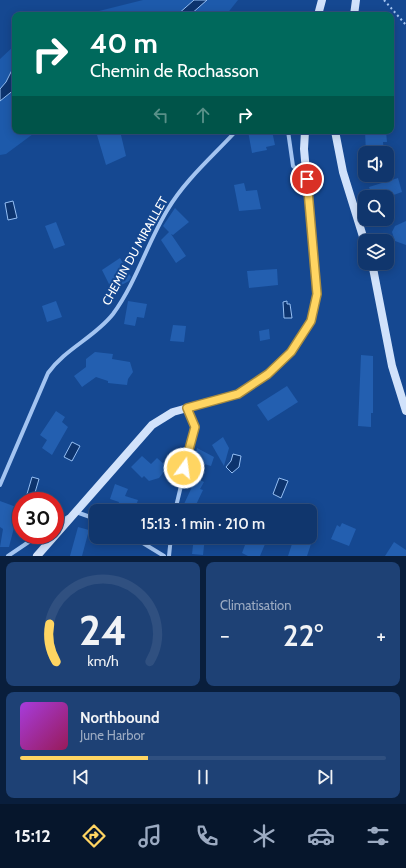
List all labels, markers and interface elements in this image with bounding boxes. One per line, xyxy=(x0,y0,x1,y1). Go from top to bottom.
text: 40 m xyxy=(90,26,158,60)
icon: right xyxy=(24,28,76,80)
text: Chemin de Rochasson xyxy=(90,60,259,82)
icon: left xyxy=(150,104,172,126)
icon: ahead xyxy=(192,104,214,126)
icon: right xyxy=(234,104,256,126)
map controls xyxy=(358,146,394,270)
button: sound xyxy=(358,146,394,182)
pin xyxy=(290,162,324,196)
icon: arrive xyxy=(296,168,318,190)
button: search xyxy=(358,190,394,226)
street label: CHEMIN DU MIRAILLET xyxy=(98,193,171,308)
button: layers xyxy=(358,234,394,270)
position arrow xyxy=(163,447,205,489)
speed limit sign: 30 xyxy=(12,492,64,544)
text: 15:13 · 1 min · 210 m xyxy=(141,515,265,533)
text: Climatisation xyxy=(220,597,292,613)
text: 24 xyxy=(79,605,127,655)
text: 22° xyxy=(283,617,323,654)
text: − xyxy=(220,622,230,649)
text: + xyxy=(376,622,386,649)
text: km/h xyxy=(87,652,119,670)
text: Northbound xyxy=(80,709,160,727)
text: June Harbor xyxy=(80,727,145,743)
icon: previous xyxy=(70,766,92,788)
icon: pause xyxy=(192,766,214,788)
icon: next xyxy=(314,766,336,788)
icon: directions xyxy=(80,822,108,850)
icon: music xyxy=(136,822,164,850)
icon: phone xyxy=(193,822,221,850)
icon: climate xyxy=(250,822,278,850)
icon: car xyxy=(307,822,335,850)
icon: filters xyxy=(364,822,392,850)
text: 15:12 xyxy=(14,825,51,847)

